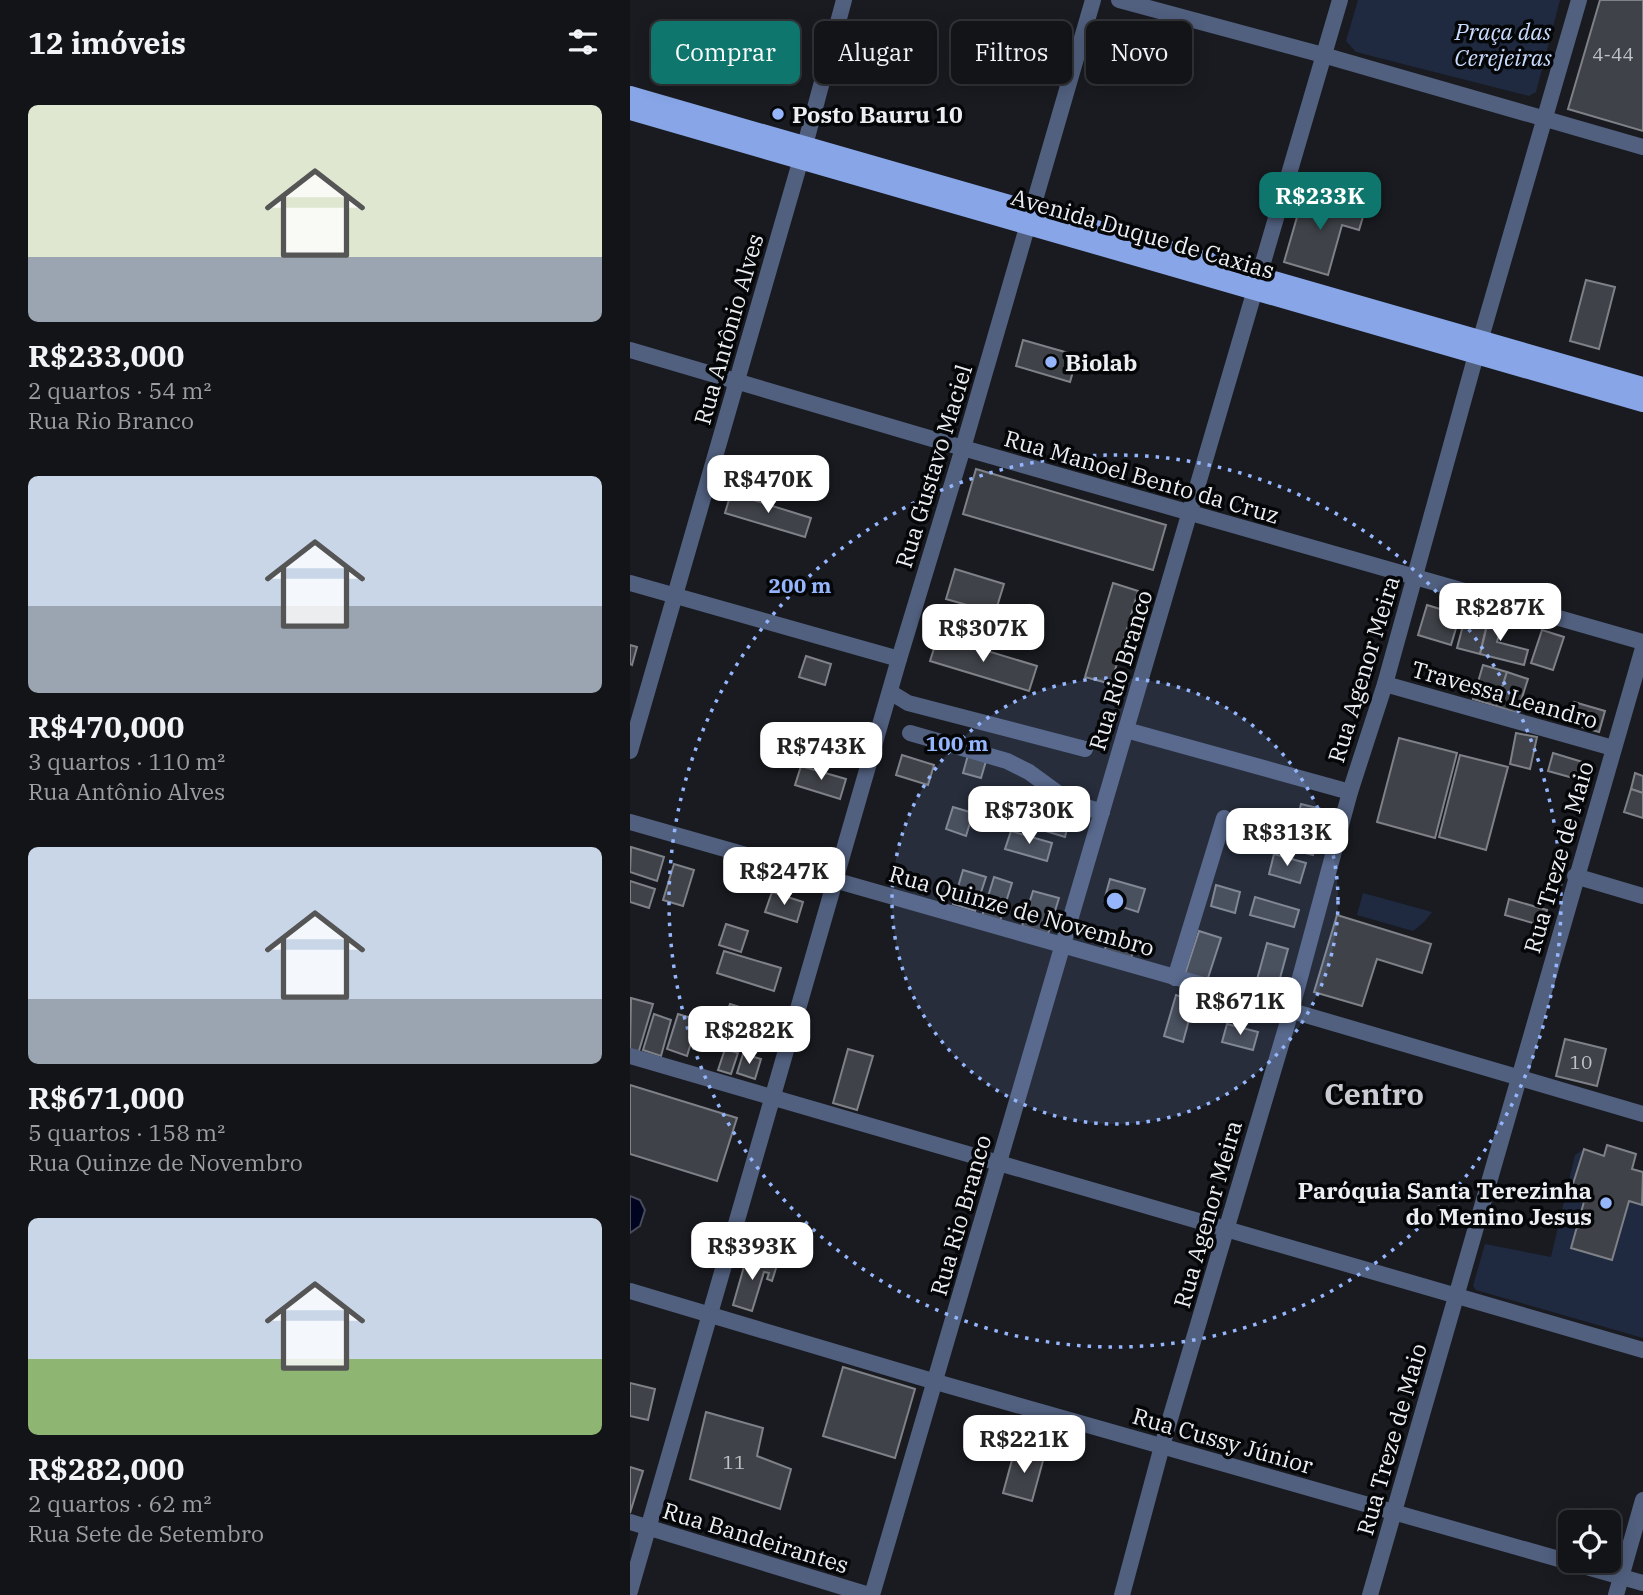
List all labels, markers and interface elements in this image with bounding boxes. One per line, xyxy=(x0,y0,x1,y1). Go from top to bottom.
park label: Praça das Cerejeiras xyxy=(1454,16,1552,72)
chip: Comprar xyxy=(651,21,800,84)
chip: Alugar xyxy=(814,21,937,84)
chip: Filtros xyxy=(951,21,1072,84)
chip: Novo xyxy=(1086,21,1192,84)
text: 12 imóveis xyxy=(28,23,186,62)
icon: filters xyxy=(564,23,602,61)
house number: 4-44 xyxy=(1592,42,1634,66)
place label: Posto Bauru 10 xyxy=(792,99,963,129)
marker: Posto Bauru 10 xyxy=(770,106,786,122)
icon: home xyxy=(252,150,378,276)
pin: R$233K xyxy=(1263,173,1377,232)
text: R$233K xyxy=(1275,180,1365,210)
street label: Avenida Duque de Caxias xyxy=(1008,181,1278,285)
street label: Rua Antônio Alves xyxy=(686,230,770,428)
text: R$233,000 xyxy=(28,336,184,375)
place label: Biolab xyxy=(1065,347,1137,377)
marker: Biolab xyxy=(1043,354,1059,370)
street label: Rua Gustavo Maciel xyxy=(888,361,978,571)
text: 2 quartos · 54 m² xyxy=(28,375,211,405)
text: Rua Rio Branco xyxy=(28,405,194,435)
street label: Rua Manoel Bento da Cruz xyxy=(1001,422,1283,530)
pin: R$470K xyxy=(711,456,825,515)
text: R$470K xyxy=(723,463,813,493)
icon: home xyxy=(252,521,378,647)
text: 200 m xyxy=(768,571,832,599)
street label: Rua Agenor Meira xyxy=(1320,572,1406,766)
pin: R$287K xyxy=(1443,584,1557,643)
street label: Rua Rio Branco xyxy=(1081,586,1159,754)
text: R$287K xyxy=(1455,591,1545,621)
pin: R$307K xyxy=(926,604,1040,664)
text: R$307K xyxy=(938,612,1028,642)
street label: Travessa Leandro xyxy=(1408,653,1602,735)
text: R$470,000 xyxy=(28,707,184,746)
pin: R$743K xyxy=(764,722,878,782)
text: 100 m xyxy=(925,729,989,757)
text: R$743K xyxy=(776,730,866,760)
text: 3 quartos · 110 m² xyxy=(28,746,225,776)
street label: Rua Treze de Maio xyxy=(1516,758,1600,956)
text: Rua Antônio Alves xyxy=(28,776,225,806)
pin: R$730K xyxy=(972,786,1086,846)
text: R$730K xyxy=(984,794,1074,824)
pin: R$313K xyxy=(1230,808,1344,868)
text: R$313K xyxy=(1242,816,1332,846)
pin: R$247K xyxy=(727,848,841,907)
text: R$247K xyxy=(739,855,829,885)
street label: Rua Quinze de Novembro xyxy=(886,858,1158,962)
centre of rings xyxy=(1103,889,1127,913)
icon: home xyxy=(252,892,378,1018)
pin: R$671K xyxy=(1183,978,1297,1037)
text: R$671K xyxy=(1195,985,1285,1015)
pin: R$282K xyxy=(692,1006,806,1066)
text: R$282K xyxy=(704,1014,794,1044)
house number: 10 xyxy=(1570,1050,1592,1074)
district label: Centro xyxy=(1324,1074,1424,1113)
text: R$671,000 xyxy=(28,1078,184,1117)
text: 5 quartos · 158 m² xyxy=(28,1117,225,1147)
street label: Rua Agenor Meira xyxy=(1166,1117,1248,1311)
street label: Rua Rio Branco xyxy=(923,1131,997,1299)
text: Rua Quinze de Novembro xyxy=(28,1147,303,1177)
place label: Paróquia Santa Terezinha do Menino Jesus xyxy=(1298,1175,1592,1231)
marker: Paróquia Santa Terezinha do Menino Jesus xyxy=(1598,1195,1614,1211)
pin: R$393K xyxy=(695,1222,809,1282)
text: R$393K xyxy=(707,1230,797,1260)
icon: home xyxy=(252,1263,378,1389)
street label: Rua Treze de Maio xyxy=(1349,1340,1433,1538)
street label: Rua Cussy Júnior xyxy=(1129,1400,1317,1480)
pin: R$221K xyxy=(967,1416,1081,1475)
text: R$221K xyxy=(979,1423,1069,1453)
text: R$282,000 xyxy=(28,1449,184,1488)
house number: 11 xyxy=(723,1450,745,1474)
text: 2 quartos · 62 m² xyxy=(28,1488,211,1518)
street label: Rua Bandeirantes xyxy=(659,1494,853,1580)
map controls xyxy=(1558,1510,1621,1573)
button: locate xyxy=(1558,1510,1621,1573)
text: Rua Sete de Setembro xyxy=(28,1518,264,1548)

